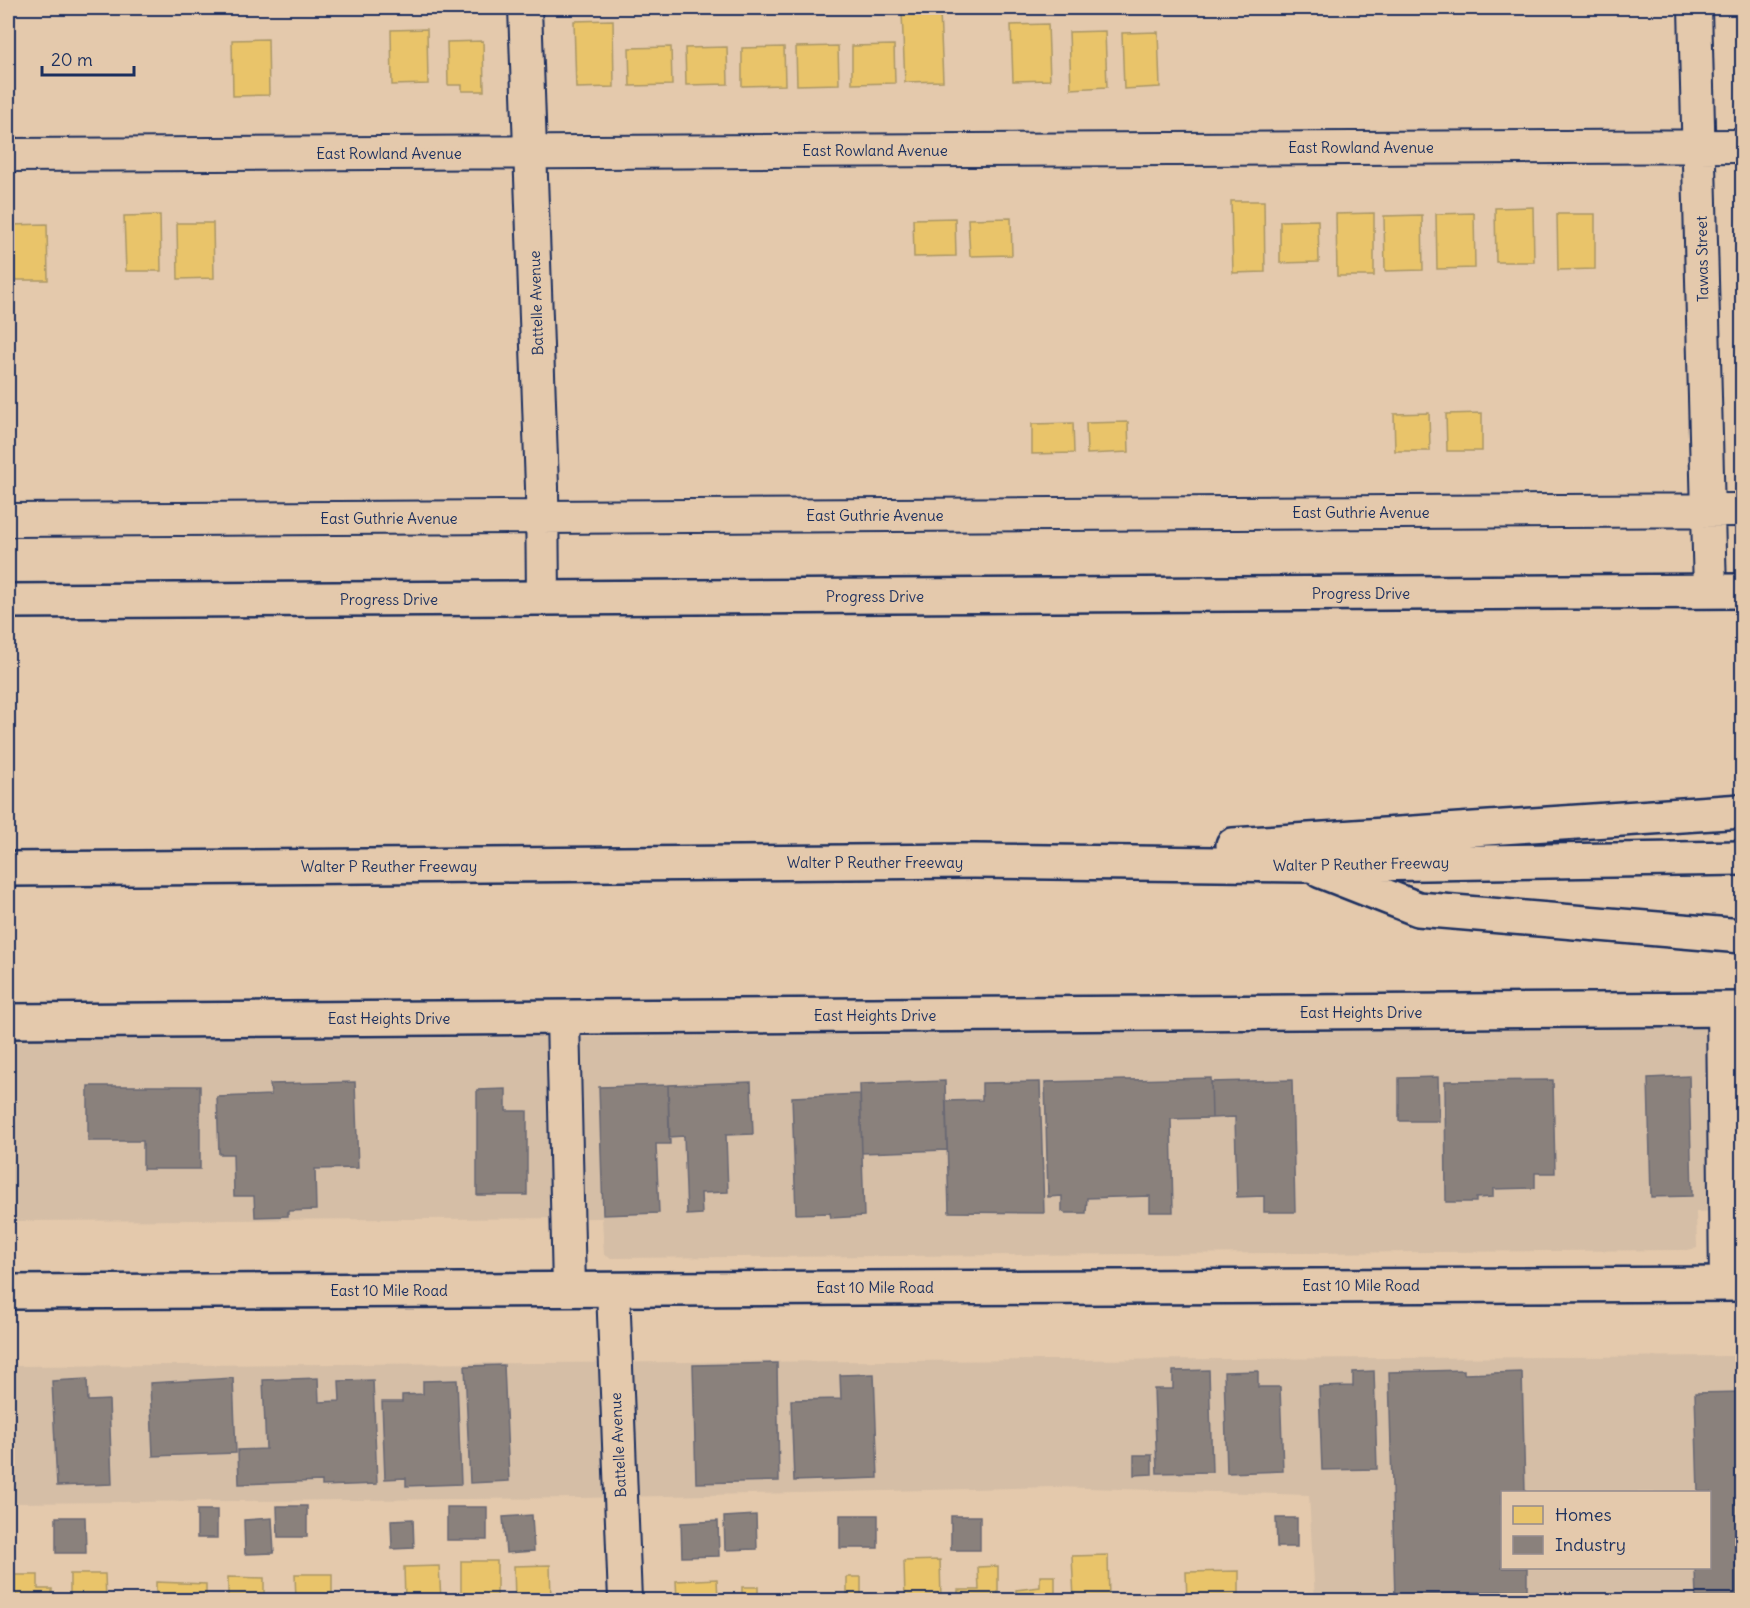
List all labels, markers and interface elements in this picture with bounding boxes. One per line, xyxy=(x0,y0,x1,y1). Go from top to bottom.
scale bar xyxy=(42,39,134,77)
text: 20 m xyxy=(51,48,93,71)
street label: East Rowland Avenue xyxy=(1288,138,1434,157)
street label: East Rowland Avenue xyxy=(802,141,948,160)
street label: East Rowland Avenue xyxy=(316,144,462,163)
street label: Tawas Street xyxy=(1692,216,1712,302)
street label: Battelle Avenue xyxy=(525,250,547,356)
street label: East Guthrie Avenue xyxy=(1292,503,1430,522)
street label: East Guthrie Avenue xyxy=(806,506,944,525)
street label: East Guthrie Avenue xyxy=(320,509,458,528)
street label: Progress Drive xyxy=(1312,584,1410,603)
street label: Progress Drive xyxy=(826,587,924,606)
street label: Progress Drive xyxy=(340,590,438,609)
street label: Walter P Reuther Freeway xyxy=(787,853,963,872)
street label: Walter P Reuther Freeway xyxy=(1273,853,1449,875)
street label: Walter P Reuther Freeway xyxy=(301,857,477,876)
street label: East Heights Drive xyxy=(1300,1003,1422,1022)
street label: East Heights Drive xyxy=(814,1006,936,1025)
street label: East Heights Drive xyxy=(328,1009,450,1028)
street label: East 10 Mile Road xyxy=(1302,1276,1420,1295)
street label: East 10 Mile Road xyxy=(816,1278,934,1297)
street label: East 10 Mile Road xyxy=(330,1281,448,1300)
street label: Battelle Avenue xyxy=(606,1392,630,1498)
legend xyxy=(1501,1491,1711,1569)
text: Homes xyxy=(1555,1503,1612,1526)
text: Industry xyxy=(1555,1533,1626,1556)

